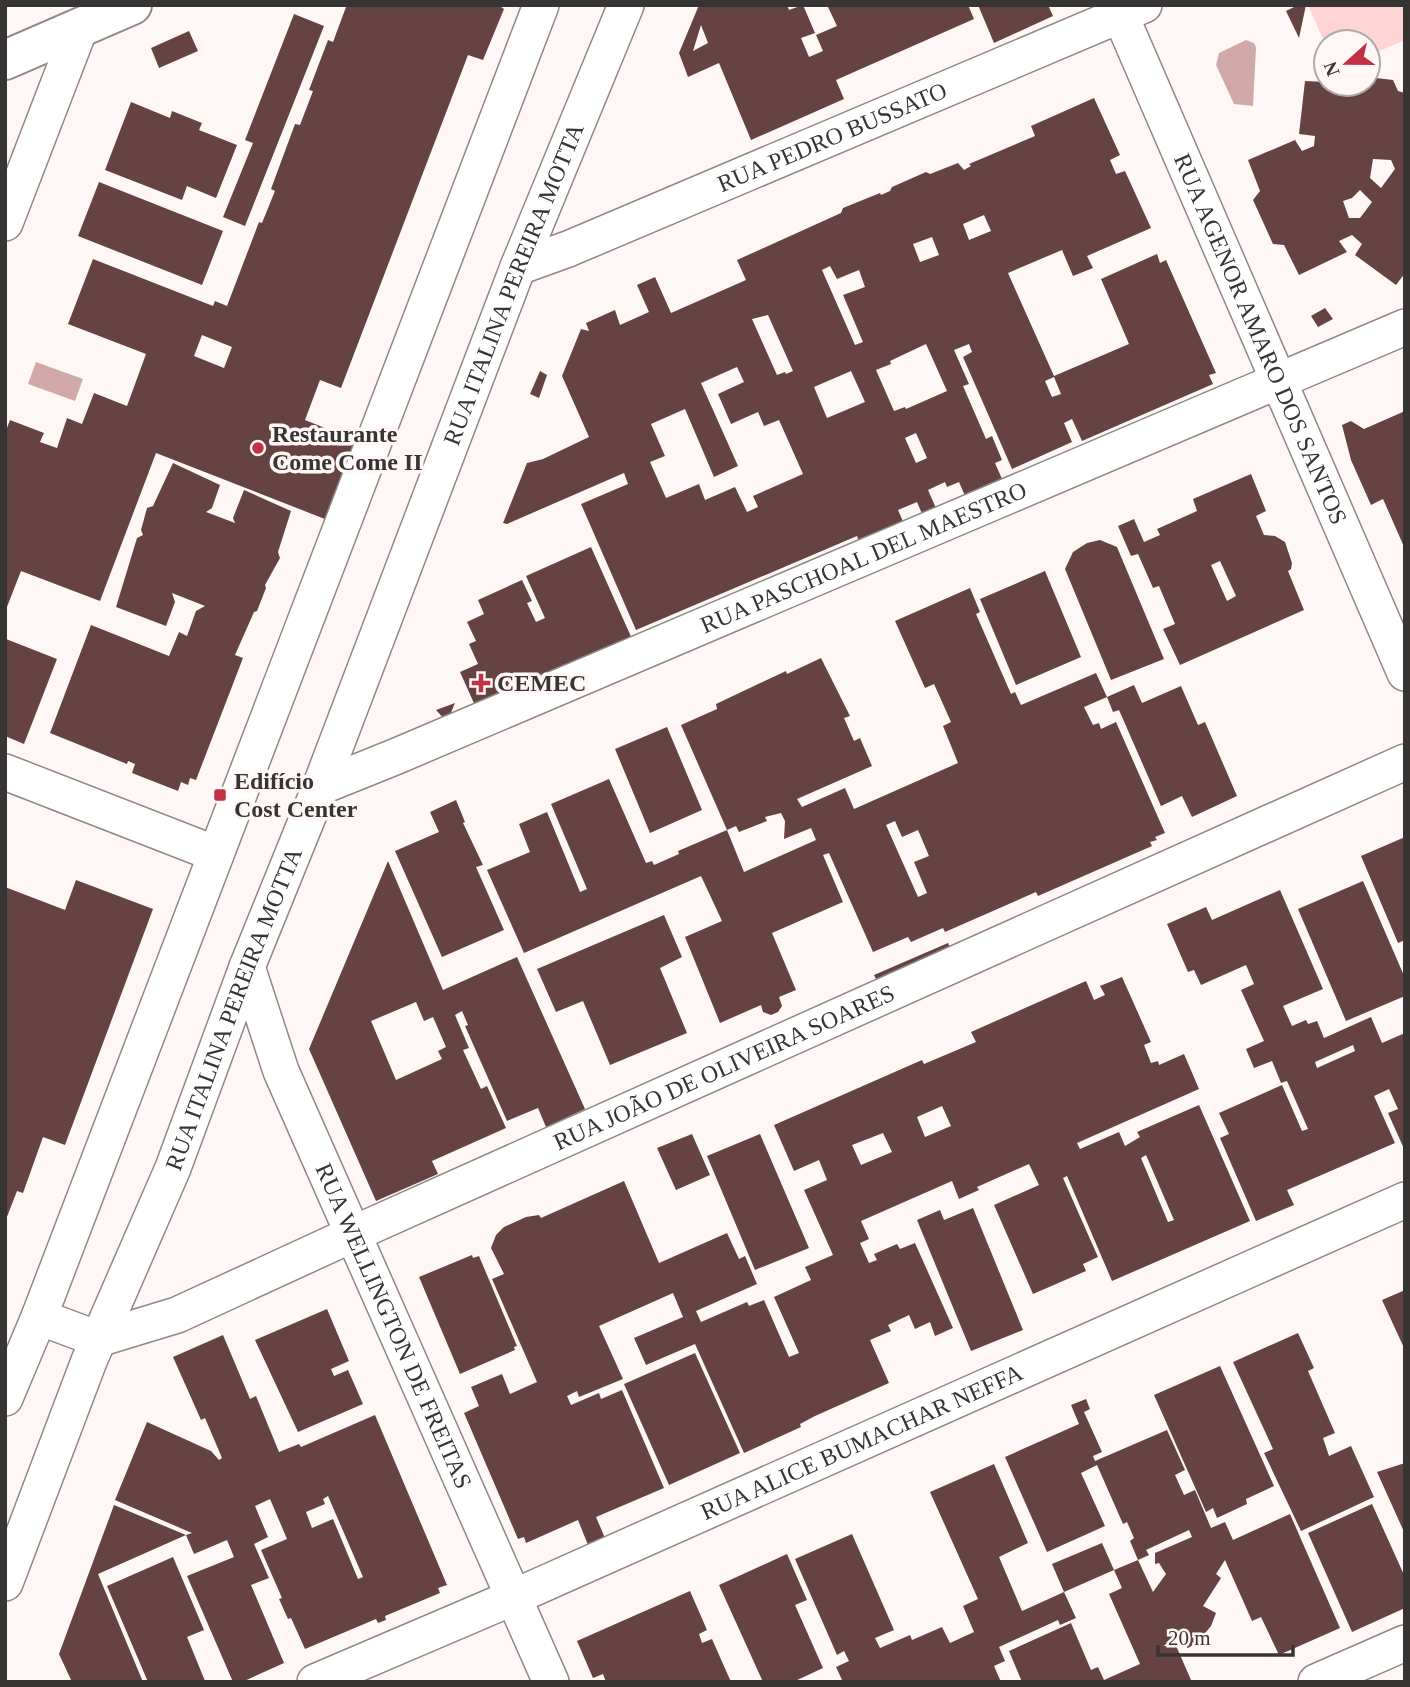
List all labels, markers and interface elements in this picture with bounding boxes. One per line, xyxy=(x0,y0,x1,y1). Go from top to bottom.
north arrow xyxy=(1312,28,1382,98)
text: N xyxy=(1319,58,1344,79)
street label: RUA PEDRO BUSSATO xyxy=(714,77,951,197)
street label: RUA ITALINA PEREIRA MOTTA xyxy=(438,119,589,449)
street label: RUA AGENOR AMARO DOS SANTOS xyxy=(1169,150,1352,528)
place label: Restaurante Come Come II xyxy=(272,421,423,475)
marker: Restaurante Come Come II xyxy=(250,440,266,456)
street label: RUA PASCHOAL DEL MAESTRO xyxy=(697,477,1030,638)
place label: CEMEC xyxy=(497,670,586,696)
marker: CEMEC xyxy=(471,673,491,693)
place label: Edifício Cost Center xyxy=(234,768,358,822)
marker: Edifício Cost Center xyxy=(212,787,228,803)
street label: RUA ITALINA PEREIRA MOTTA xyxy=(160,843,307,1174)
street label: RUA JOÃO DE OLIVEIRA SOARES xyxy=(550,980,899,1155)
street label: RUA WELLINGTON DE FREITAS xyxy=(310,1159,477,1492)
street label: RUA ALICE BUMACHAR NEFFA xyxy=(697,1359,1027,1525)
scale bar xyxy=(1158,1614,1293,1658)
text: 20 m xyxy=(1168,1626,1211,1650)

